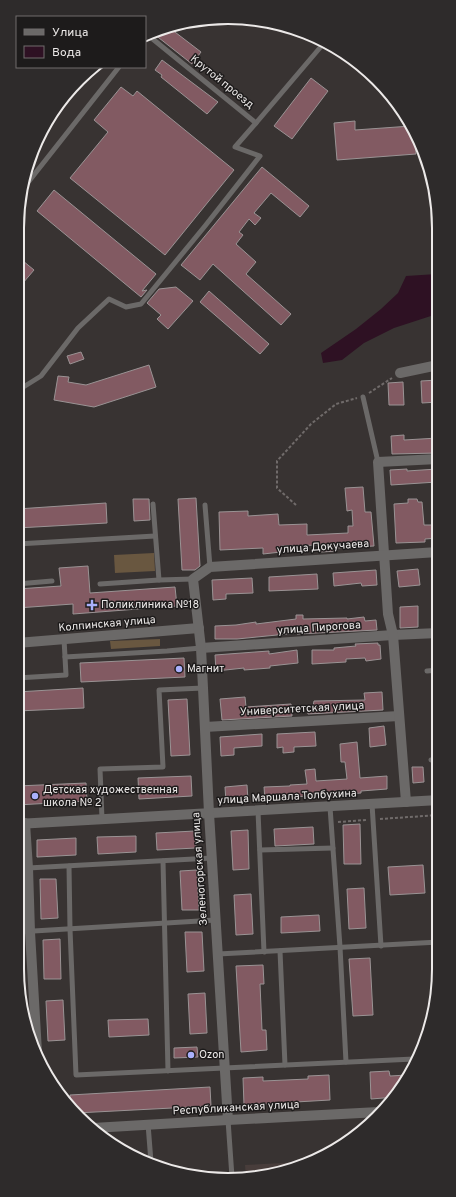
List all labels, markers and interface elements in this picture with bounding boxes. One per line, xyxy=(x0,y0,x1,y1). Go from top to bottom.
legend xyxy=(16,16,146,68)
text: Улица xyxy=(52,25,88,41)
text: Вода xyxy=(52,45,81,61)
street label: Крутой проезд xyxy=(187,52,257,112)
street label: улица Докучаева xyxy=(276,537,370,557)
place label: Поликлиника №18 xyxy=(101,598,199,612)
marker: Поликлиника №18 xyxy=(86,599,98,611)
street label: Колпинская улица xyxy=(58,613,156,635)
street label: улица Пирогова xyxy=(277,618,361,638)
place label: Магнит xyxy=(187,662,224,676)
marker: Магнит xyxy=(174,664,184,674)
street label: Университетская улица xyxy=(239,699,365,719)
place label: Детская художественная школа № 2 xyxy=(43,783,178,810)
street label: улица Маршала Толбухина xyxy=(217,786,357,808)
marker: Детская художественная школа № 2 xyxy=(30,791,40,801)
street label: Зеленогорская улица xyxy=(189,812,211,926)
place label: Ozon xyxy=(199,1048,225,1062)
marker: Ozon xyxy=(186,1050,196,1060)
street label: Республиканская улица xyxy=(172,1098,300,1118)

